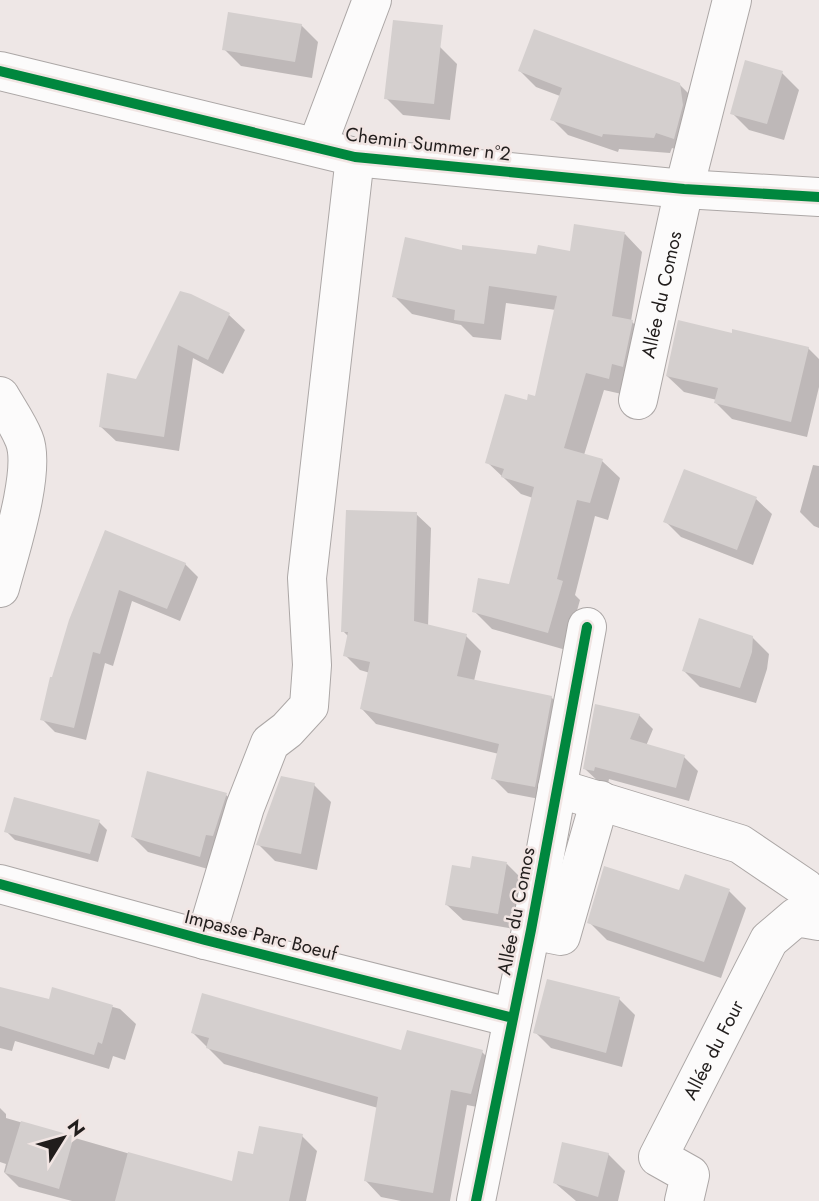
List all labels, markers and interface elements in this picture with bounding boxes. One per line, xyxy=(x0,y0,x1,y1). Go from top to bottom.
street label: Chemin Summer n°2 xyxy=(344,120,512,168)
street label: Allée du Comos xyxy=(634,228,688,361)
street label: Allée du Comos xyxy=(490,845,542,977)
street label: Impasse Parc Boeuf xyxy=(182,903,341,967)
street label: Allée du Four xyxy=(676,995,750,1104)
north arrow xyxy=(28,1103,98,1173)
text: N xyxy=(61,1114,92,1142)

